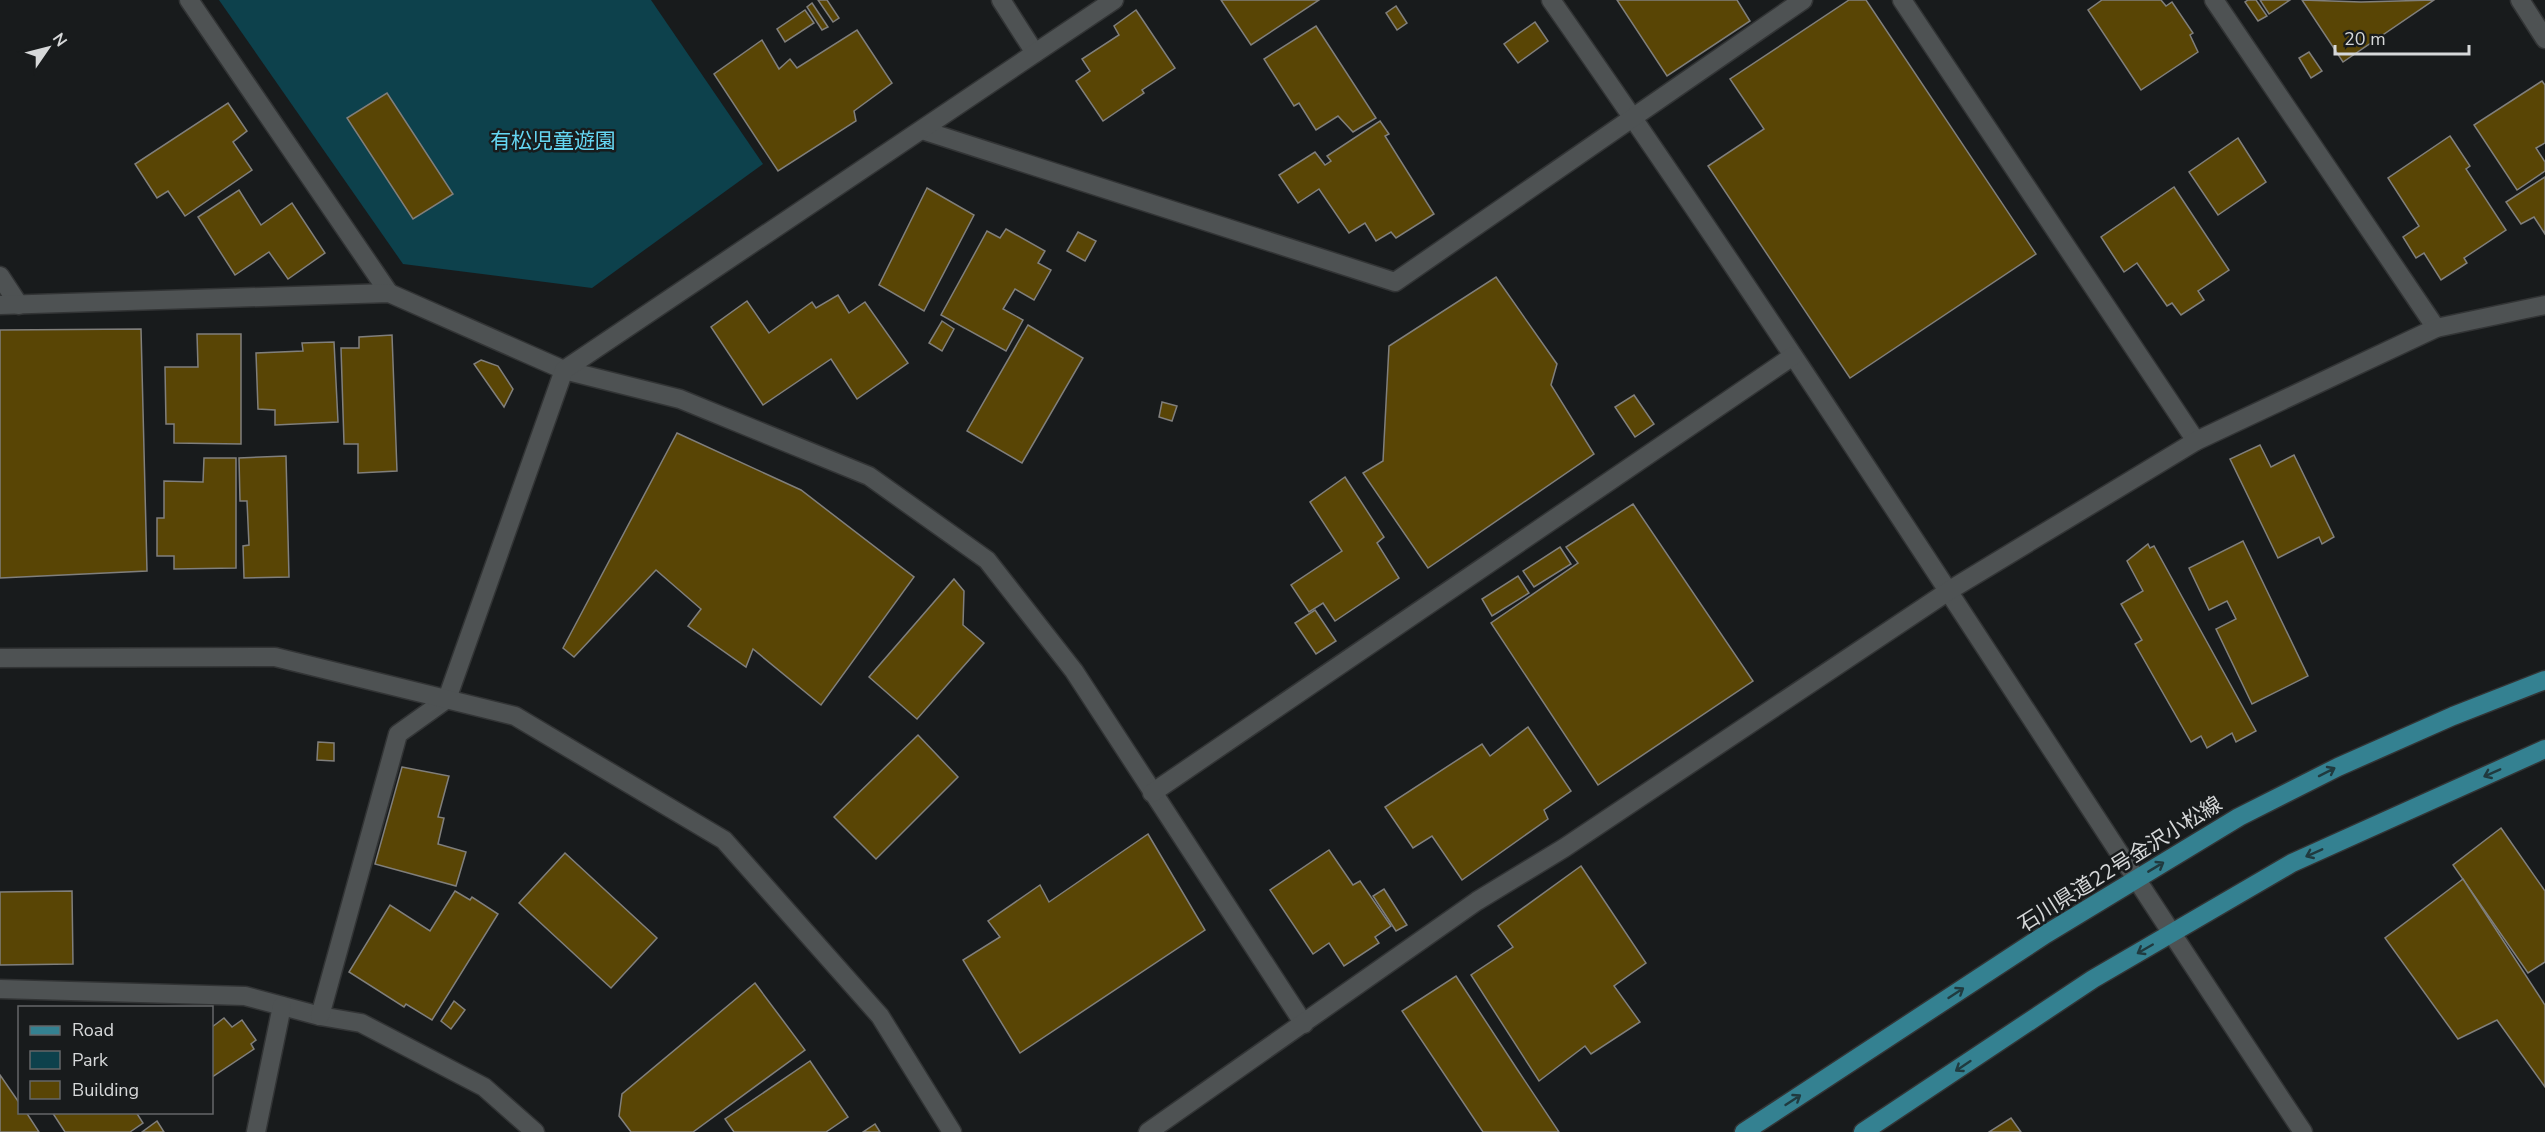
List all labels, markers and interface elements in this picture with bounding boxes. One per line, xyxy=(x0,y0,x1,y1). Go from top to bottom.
north arrow xyxy=(18,18,78,78)
scale bar xyxy=(2335,18,2468,56)
text: 20 m xyxy=(2344,27,2386,51)
text: N xyxy=(47,29,72,51)
park label: 有松児童遊園 xyxy=(490,127,616,155)
one-way arrow xyxy=(2317,766,2335,777)
one-way arrow xyxy=(2483,767,2501,779)
street label: 石川県道22号金沢小松線 xyxy=(2013,790,2227,938)
one-way arrow xyxy=(2306,848,2324,860)
one-way arrow xyxy=(2147,860,2164,872)
one-way arrow xyxy=(2136,944,2153,956)
one-way arrow xyxy=(1947,987,1964,999)
legend xyxy=(18,1006,213,1114)
text: Road xyxy=(72,1018,114,1042)
text: Park xyxy=(72,1048,109,1072)
one-way arrow xyxy=(1955,1060,1971,1072)
text: Building xyxy=(72,1078,139,1102)
one-way arrow xyxy=(1784,1094,1801,1106)

